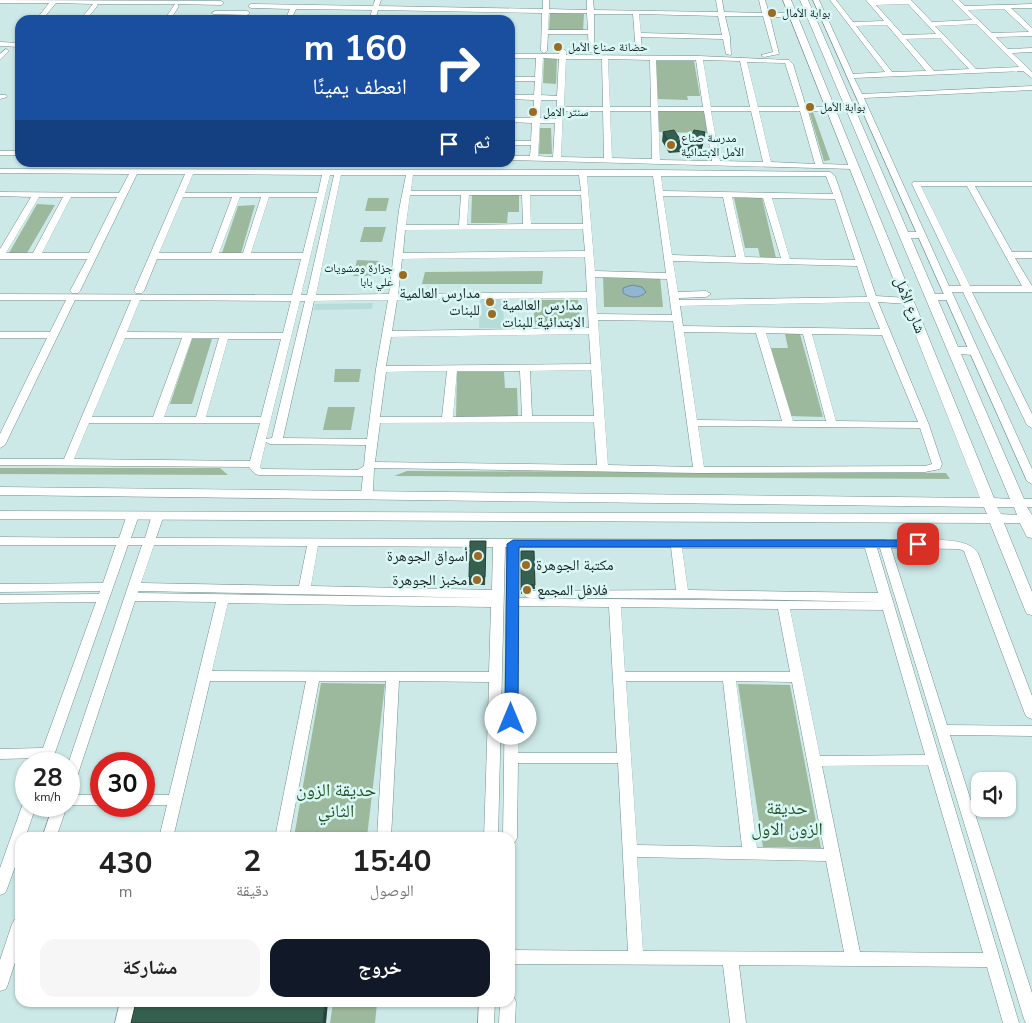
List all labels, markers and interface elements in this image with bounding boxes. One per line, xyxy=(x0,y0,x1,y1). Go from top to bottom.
place label: بوابة الأمال xyxy=(782,5,830,21)
marker: بوابة الأمال xyxy=(766,7,778,19)
text: 160 m xyxy=(304,25,407,72)
icon: right xyxy=(425,35,490,100)
place label: حضانة صناع الأمل xyxy=(568,39,648,55)
marker: حضانة صناع الأمل xyxy=(552,41,564,53)
text: انعطف يمينًا xyxy=(313,72,407,102)
place label: بوابة الأمل xyxy=(820,99,865,115)
marker: بوابة الأمل xyxy=(804,101,816,113)
place label: سنتر الامل xyxy=(543,104,588,120)
marker: سنتر الامل xyxy=(527,106,539,118)
text: ثم xyxy=(473,129,490,155)
icon: arrive xyxy=(435,130,463,158)
place label: مدرسة صناع الأمل الابتدائية xyxy=(681,130,744,160)
marker: مدرسة صناع الأمل الابتدائية xyxy=(665,139,677,151)
place label: جزارة ومشويات علي بابا xyxy=(324,260,393,292)
marker: جزارة ومشويات علي بابا xyxy=(397,269,409,281)
street label: شارع الأمل xyxy=(890,274,930,336)
place label: مدارس العالمية للبنات xyxy=(399,283,480,320)
place label: مدارس العالمية الابتدائية للبنات xyxy=(502,295,585,332)
marker: مدارس العالمية للبنات xyxy=(484,296,496,308)
marker: مدارس العالمية الابتدائية للبنات xyxy=(486,308,498,320)
pin xyxy=(897,523,939,565)
icon: arrive xyxy=(904,530,932,558)
place label: أسواق الجوهرة xyxy=(387,546,468,566)
marker: أسواق الجوهرة xyxy=(472,550,484,562)
place label: مكتبة الجوهرة xyxy=(536,555,614,575)
marker: مكتبة الجوهرة xyxy=(520,559,532,571)
place label: مخبز الجوهرة xyxy=(392,570,467,590)
marker: مخبز الجوهرة xyxy=(471,574,483,586)
place label: فلافل المجمع xyxy=(537,580,608,600)
marker: فلافل المجمع xyxy=(521,584,533,596)
position arrow xyxy=(484,692,536,744)
speed limit sign: 30 xyxy=(90,752,155,817)
text: 28 xyxy=(32,761,63,795)
map controls xyxy=(971,772,1016,817)
button: sound xyxy=(971,772,1016,817)
park label: حديقة الزون الثاني xyxy=(296,778,376,826)
text: km/h xyxy=(34,789,61,805)
park label: حديقة الزون الاول xyxy=(751,796,823,841)
text: 2 xyxy=(243,841,261,882)
text: 15:40 xyxy=(352,841,432,882)
text: 430 xyxy=(99,843,153,884)
text: دقيقة xyxy=(236,880,269,902)
text: الوصول xyxy=(370,880,414,902)
text: m xyxy=(119,881,132,903)
button: مشاركة xyxy=(40,939,260,997)
button: خروج xyxy=(270,939,490,997)

